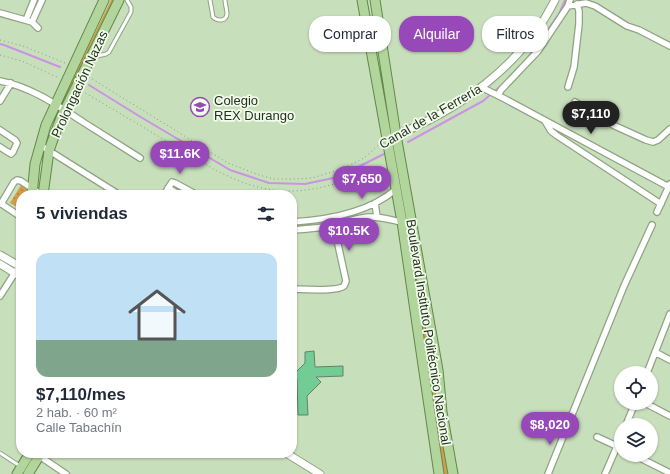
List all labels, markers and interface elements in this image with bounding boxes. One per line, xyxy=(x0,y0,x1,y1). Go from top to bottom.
chip: Comprar xyxy=(309,16,391,52)
chip: Alquilar xyxy=(399,16,474,52)
chip: Filtros xyxy=(482,16,548,52)
street label: Prolongación Nazas xyxy=(48,28,111,140)
street label: Canal de la Ferrería xyxy=(376,81,485,152)
place label: Colegio REX Durango xyxy=(214,93,294,123)
school or university icon: Colegio REX Durango xyxy=(189,96,211,118)
pin: $7,110 xyxy=(558,101,624,135)
text: $7,110 xyxy=(571,106,611,121)
pin: $11.6K xyxy=(147,141,213,175)
text: $11.6K xyxy=(159,146,201,161)
pin: $7,650 xyxy=(329,166,395,200)
text: $7,650 xyxy=(342,171,382,186)
icon: filters xyxy=(255,203,277,225)
text: 5 viviendas xyxy=(36,204,128,223)
pin: $10.5K xyxy=(316,218,382,252)
street label: Boulevard Instituto Politécnico Nacional xyxy=(403,218,454,446)
text: $10.5K xyxy=(328,223,370,238)
icon: home xyxy=(121,279,193,351)
map controls xyxy=(614,366,658,462)
button: locate xyxy=(614,366,658,410)
text: $7,110/mes xyxy=(36,385,126,404)
text: 2 hab. · 60 m² xyxy=(36,405,117,420)
pin: $8,020 xyxy=(517,412,583,446)
text: $8,020 xyxy=(530,417,570,432)
button: layers xyxy=(614,418,658,462)
text: Calle Tabachín xyxy=(36,420,122,435)

